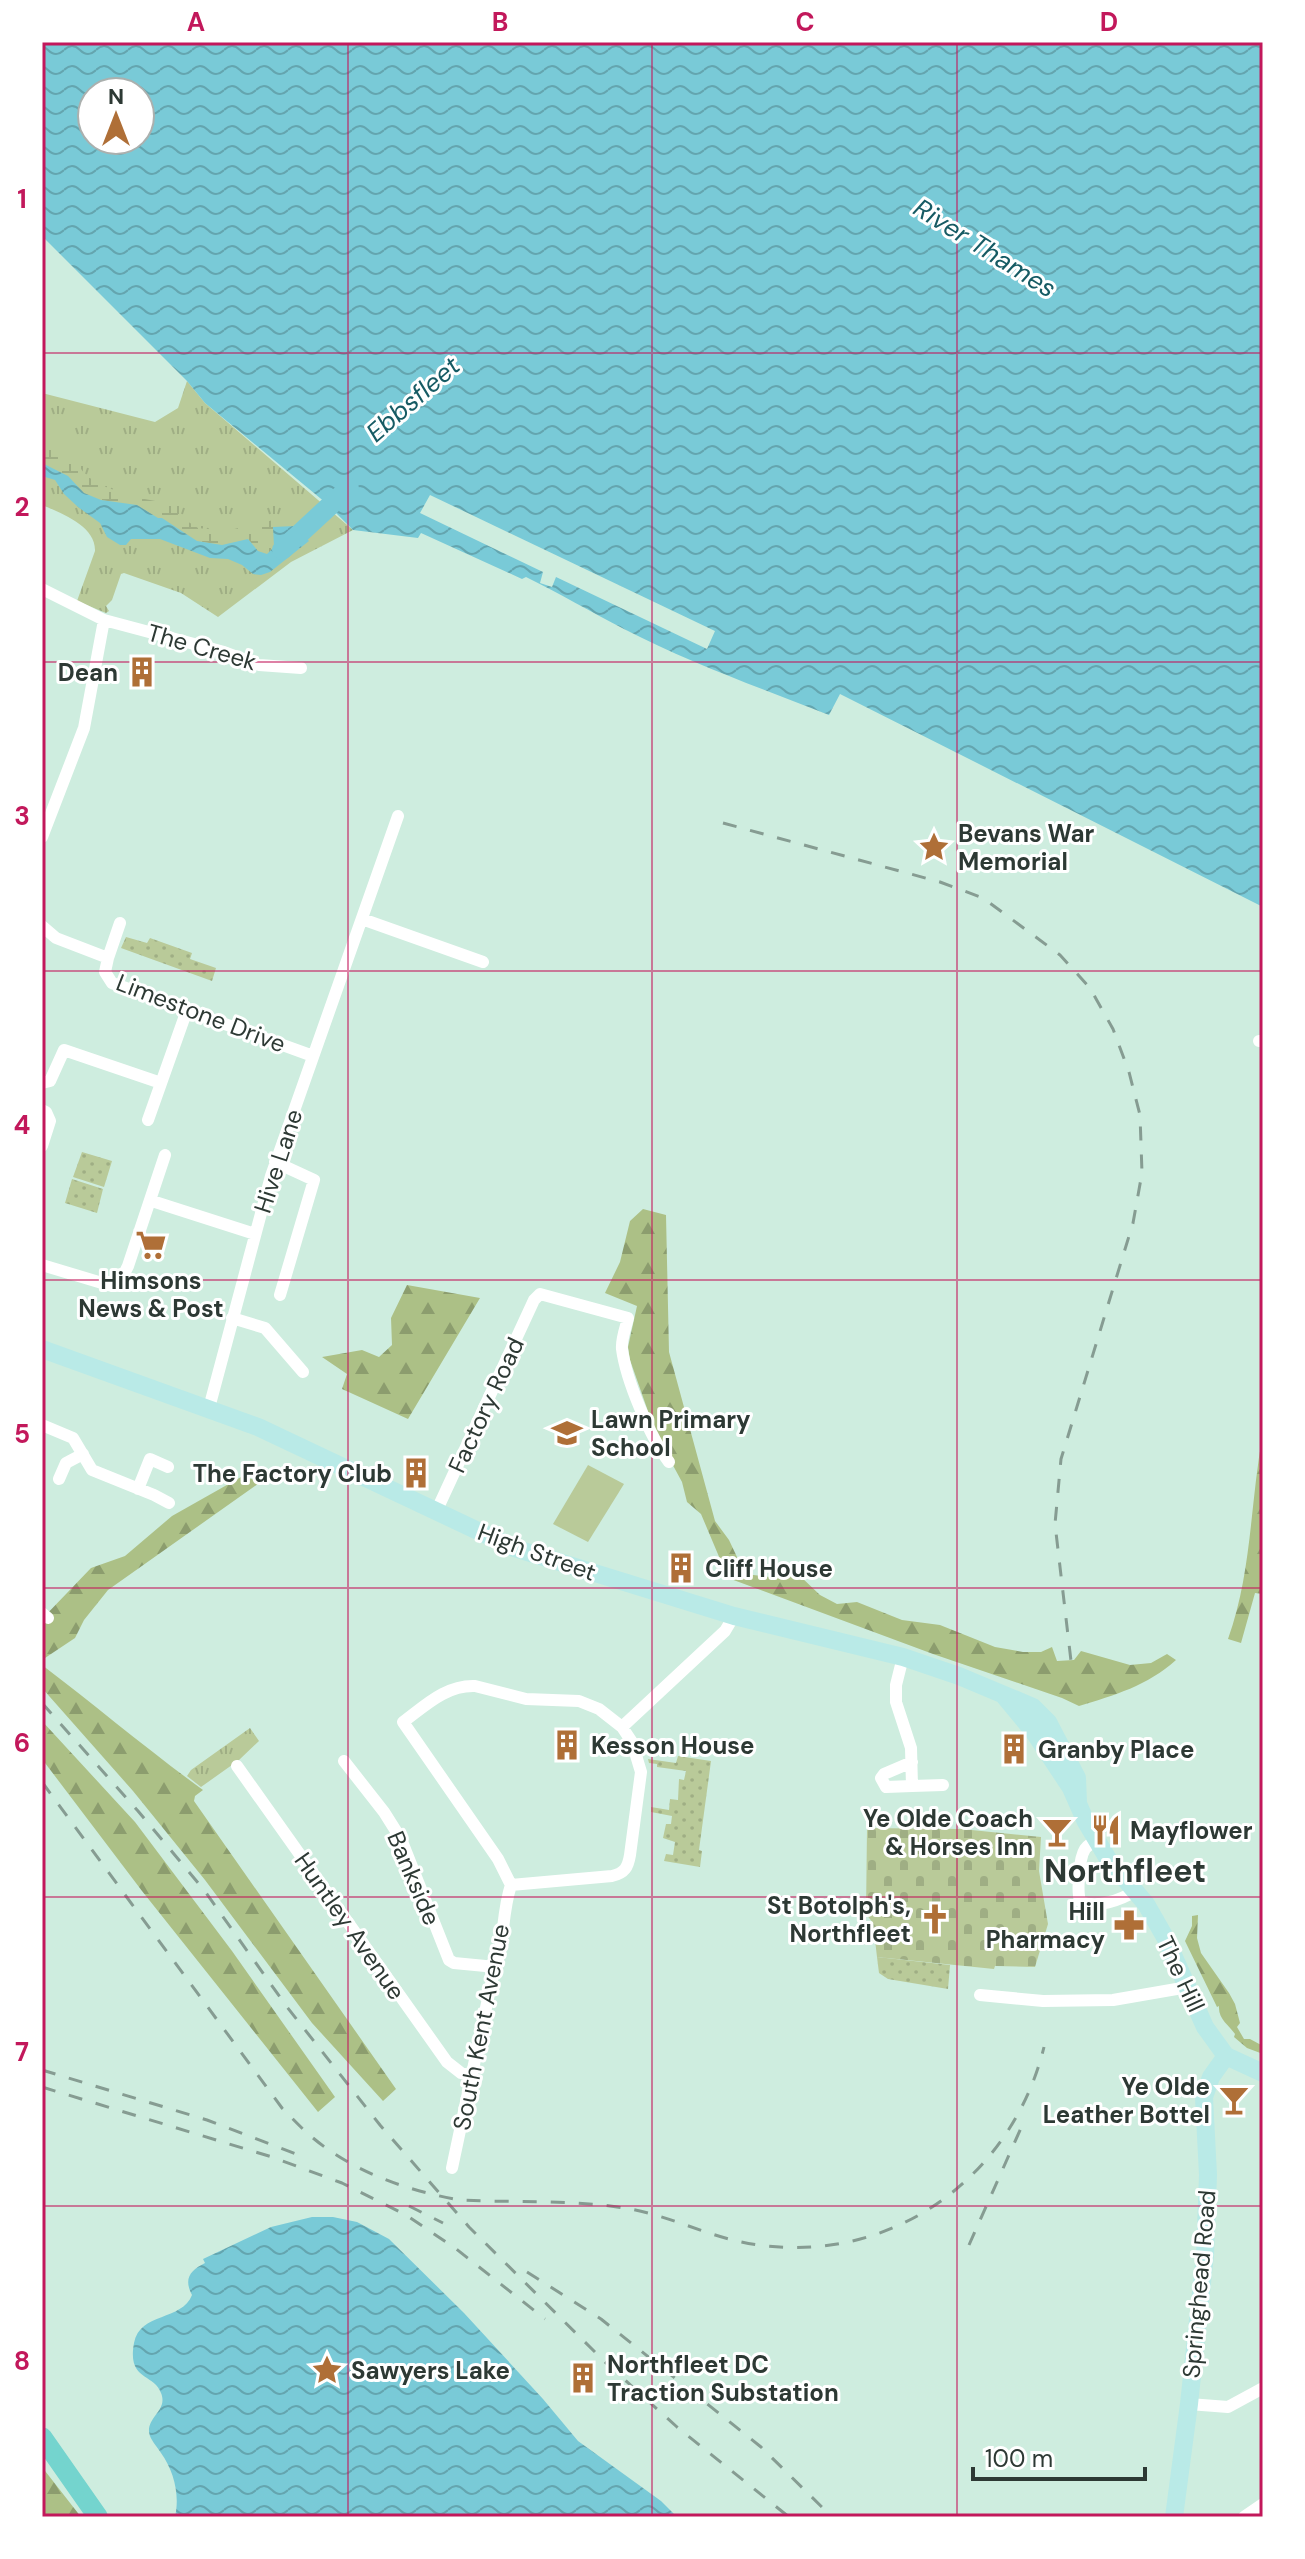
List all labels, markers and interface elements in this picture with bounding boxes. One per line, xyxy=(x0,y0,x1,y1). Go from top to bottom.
text: A xyxy=(187,5,205,39)
text: B xyxy=(492,5,508,39)
text: C xyxy=(795,5,815,39)
text: D xyxy=(1100,5,1118,39)
north arrow xyxy=(76,76,156,156)
text: N xyxy=(108,82,124,111)
text: 1 xyxy=(17,182,27,216)
water label: River Thames xyxy=(907,191,1063,305)
water label: Ebbsfleet xyxy=(359,348,468,449)
text: 2 xyxy=(14,490,30,524)
street label: The Creek xyxy=(144,617,260,677)
building icon: Dean xyxy=(125,655,159,689)
place label: Dean xyxy=(58,657,118,688)
text: 3 xyxy=(14,799,30,833)
place label: Bevans War Memorial xyxy=(958,818,1094,877)
place icon: Bevans War Memorial xyxy=(917,830,951,864)
street label: Limestone Drive xyxy=(112,966,290,1060)
street label: Hive Lane xyxy=(247,1105,309,1217)
text: 4 xyxy=(14,1108,30,1142)
supermarket icon: Himsons News & Post xyxy=(134,1228,168,1262)
place label: Himsons News & Post xyxy=(78,1265,224,1324)
street label: Factory Road xyxy=(441,1332,531,1478)
place label: Lawn Primary School xyxy=(591,1404,751,1463)
school or university icon: Lawn Primary School xyxy=(550,1416,584,1450)
text: 5 xyxy=(14,1417,30,1451)
building icon: The Factory Club xyxy=(399,1456,433,1490)
place label: The Factory Club xyxy=(193,1458,392,1489)
street label: High Street xyxy=(474,1516,600,1588)
building icon: Cliff House xyxy=(664,1551,698,1585)
place label: Cliff House xyxy=(705,1553,833,1584)
text: 6 xyxy=(14,1726,30,1760)
building icon: Kesson House xyxy=(550,1728,584,1762)
place label: Kesson House xyxy=(591,1730,755,1761)
building icon: Granby Place xyxy=(997,1732,1031,1766)
place label: Granby Place xyxy=(1038,1734,1194,1765)
place label: Ye Olde Coach & Horses Inn xyxy=(863,1803,1033,1862)
restaurant icon: Mayflower xyxy=(1089,1813,1123,1847)
bar icon: Ye Olde Coach & Horses Inn xyxy=(1040,1815,1074,1849)
place label: Mayflower xyxy=(1130,1815,1253,1846)
street label: Bankside xyxy=(380,1826,448,1930)
street label: Huntley Avenue xyxy=(288,1846,412,2006)
district label: Northfleet xyxy=(1044,1850,1206,1892)
place label: St Botolph's, Northfleet xyxy=(767,1890,911,1949)
place label: Hill Pharmacy xyxy=(986,1896,1105,1955)
church icon: St Botolph's, Northfleet xyxy=(918,1902,952,1936)
pharmacy icon: Hill Pharmacy xyxy=(1112,1908,1146,1942)
street label: South Kent Avenue xyxy=(446,1921,516,2133)
street label: The Hill xyxy=(1150,1931,1212,2017)
text: 7 xyxy=(15,2035,29,2069)
place label: Ye Olde Leather Bottel xyxy=(1043,2071,1210,2130)
bar icon: Ye Olde Leather Bottel xyxy=(1217,2083,1251,2117)
street label: Springhead Road xyxy=(1175,2189,1223,2379)
text: 8 xyxy=(14,2344,30,2378)
place label: Northfleet DC Traction Substation xyxy=(607,2349,839,2408)
place icon: Sawyers Lake xyxy=(310,2353,344,2387)
place label: Sawyers Lake xyxy=(351,2355,510,2386)
building icon: Northfleet DC Traction Substation xyxy=(566,2361,600,2395)
scale bar xyxy=(973,2431,1145,2481)
text: 100 m xyxy=(985,2443,1053,2474)

